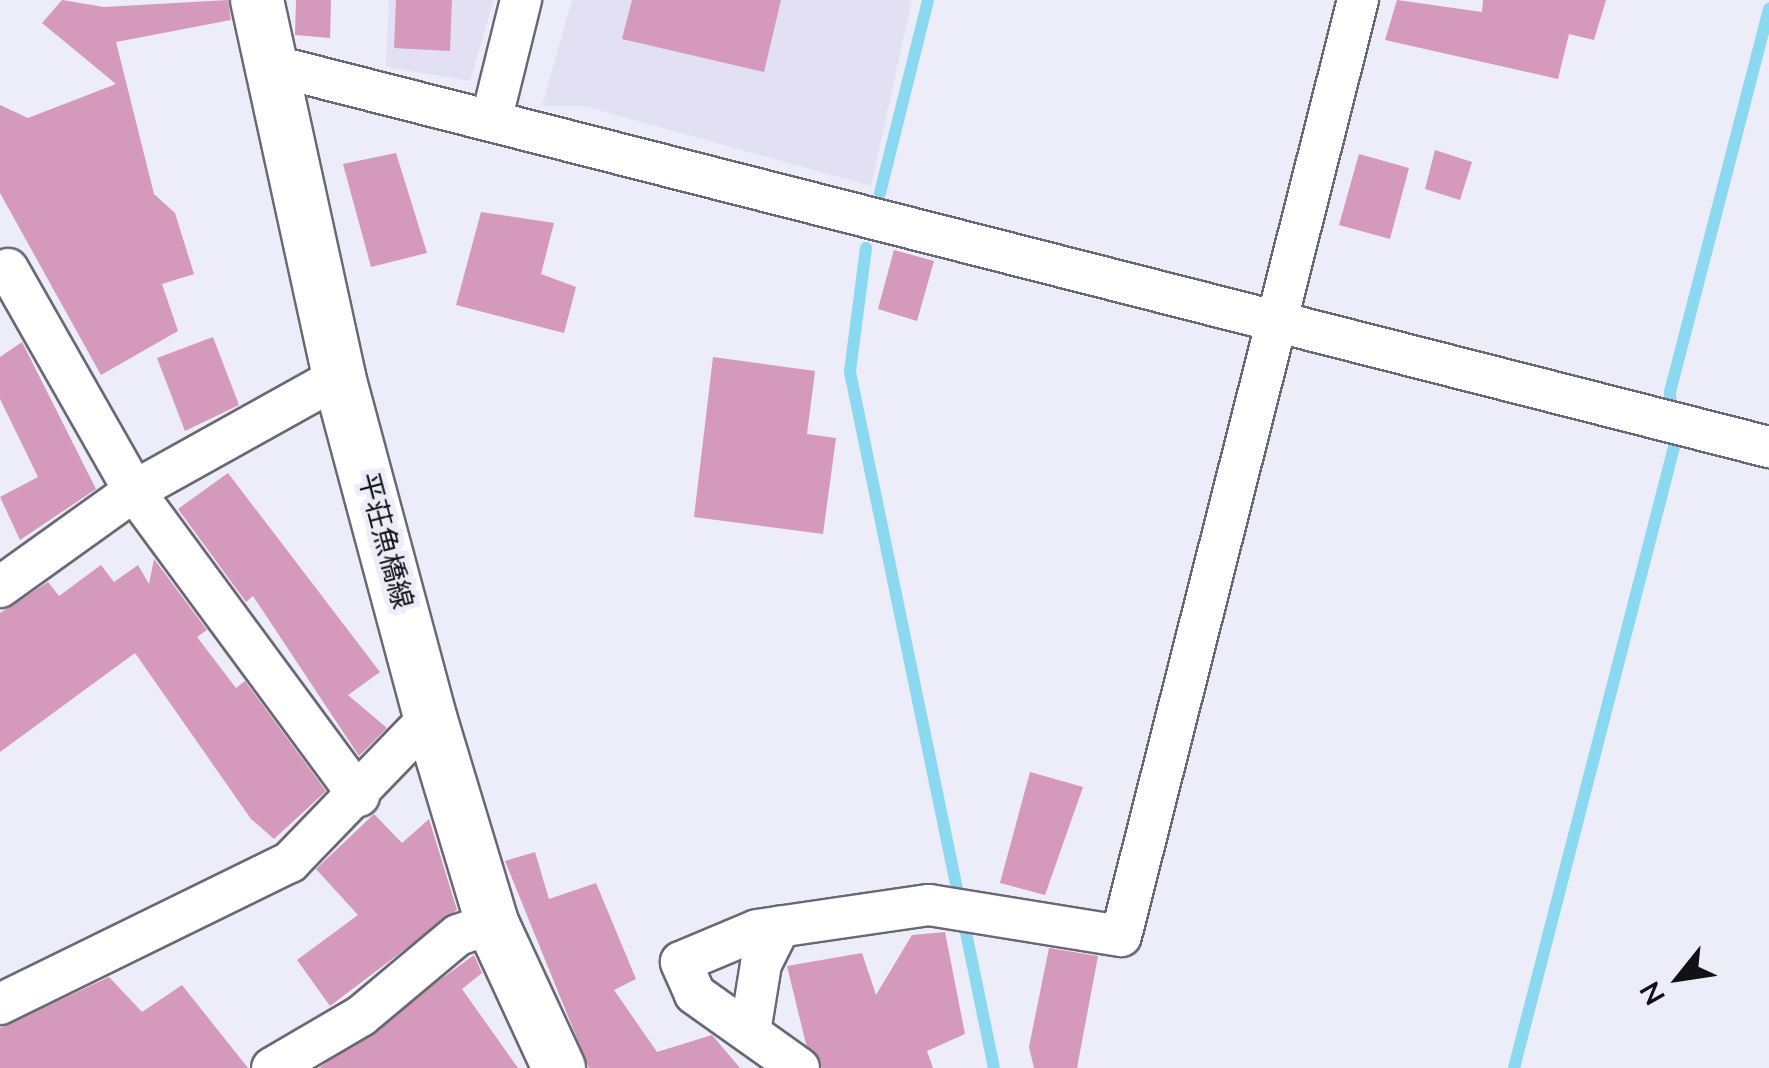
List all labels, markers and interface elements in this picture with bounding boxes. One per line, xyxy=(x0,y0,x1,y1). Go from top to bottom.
street label: 平荘魚橋線 xyxy=(351,469,419,613)
north arrow xyxy=(1629,928,1729,1028)
text: N xyxy=(1631,974,1675,1012)

